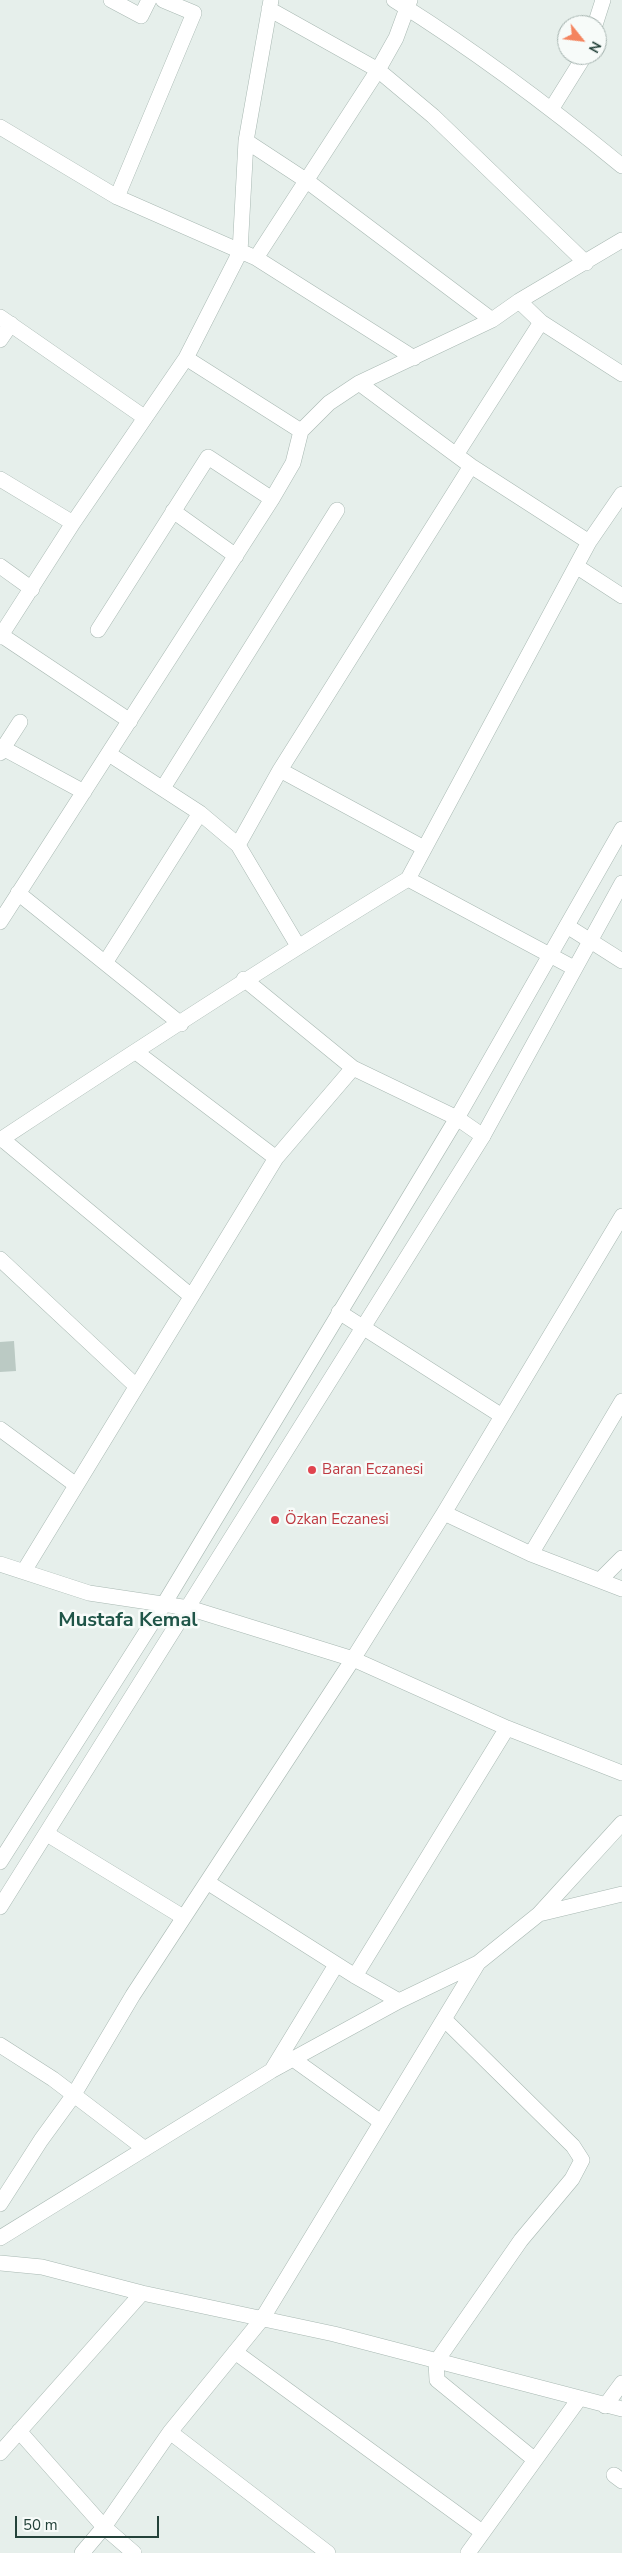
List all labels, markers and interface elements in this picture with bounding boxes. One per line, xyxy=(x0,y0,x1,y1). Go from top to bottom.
north arrow xyxy=(557,15,607,65)
text: N xyxy=(584,38,606,56)
place label: Baran Eczanesi xyxy=(322,1461,423,1479)
marker: Baran Eczanesi xyxy=(306,1464,318,1476)
place label: Özkan Eczanesi xyxy=(285,1511,389,1529)
marker: Özkan Eczanesi xyxy=(269,1514,281,1526)
district label: Mustafa Kemal xyxy=(58,1609,198,1633)
scale bar xyxy=(18,2506,161,2538)
text: 50 m xyxy=(23,2515,58,2535)

